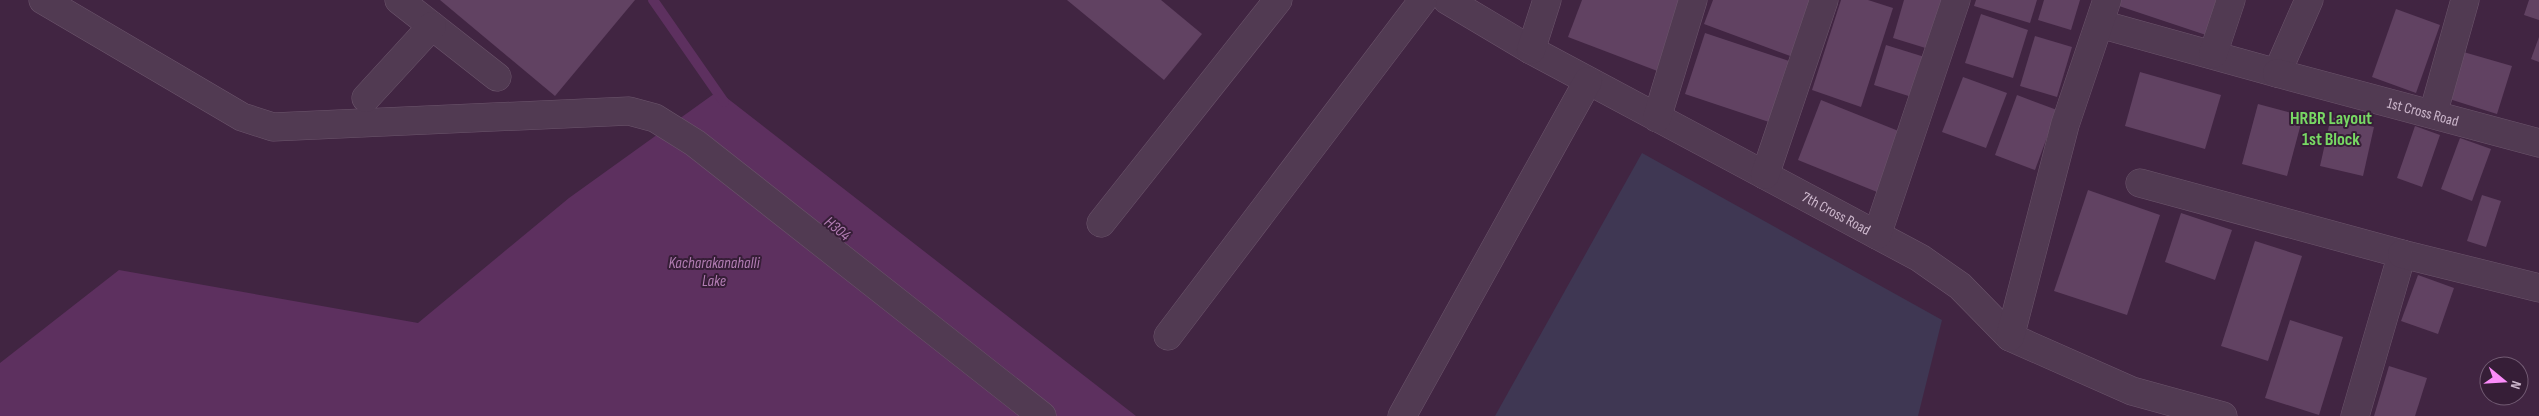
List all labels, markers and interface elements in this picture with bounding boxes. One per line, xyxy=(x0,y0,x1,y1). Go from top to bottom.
street label: 1st Cross Road xyxy=(2385,93,2461,131)
district label: HRBR Layout 1st Block xyxy=(2290,108,2372,150)
street label: 7th Cross Road xyxy=(1799,187,1874,239)
water label: H304 xyxy=(820,213,854,246)
water label: Kacharakanahalli Lake xyxy=(668,254,761,291)
north arrow xyxy=(2479,356,2529,406)
text: N xyxy=(2507,379,2525,391)

